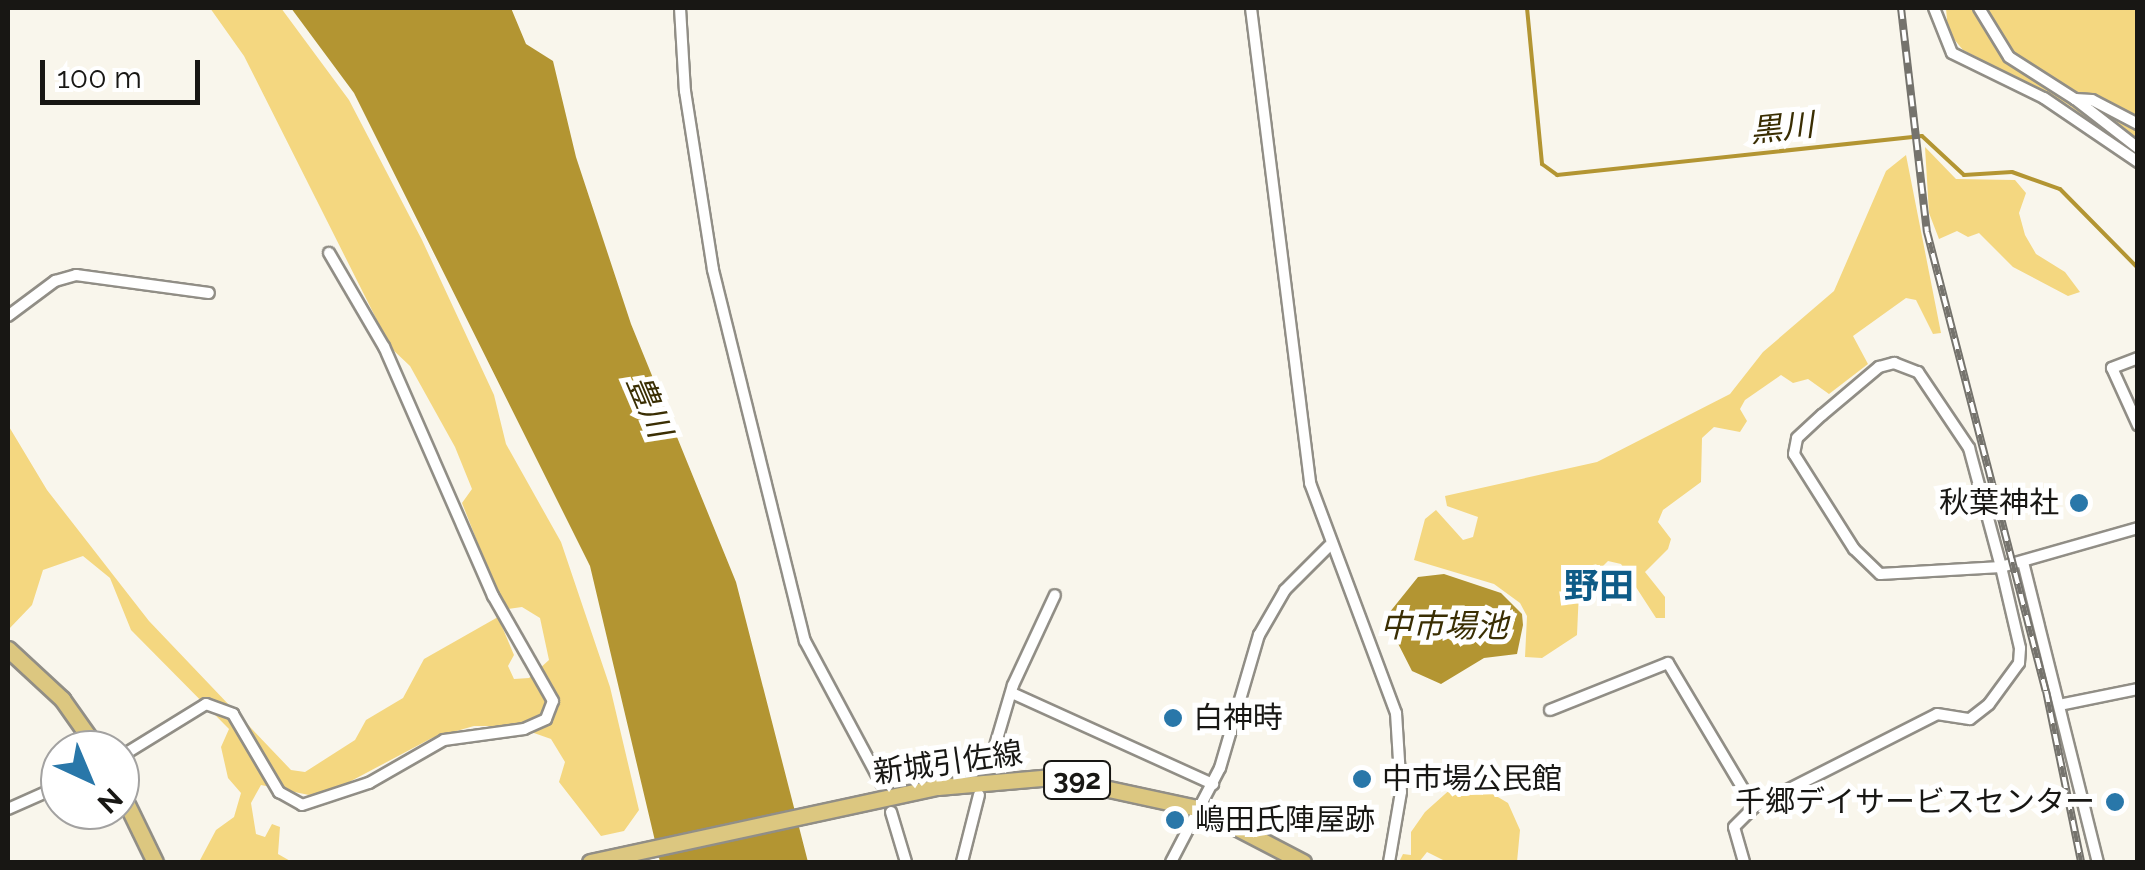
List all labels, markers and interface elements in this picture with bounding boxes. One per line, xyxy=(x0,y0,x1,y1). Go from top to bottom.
scale bar xyxy=(45,40,205,102)
text: 100 m xyxy=(57,60,142,95)
water label: 黒川 xyxy=(1748,106,1816,150)
water label: 豊川 xyxy=(619,369,679,443)
place label: 秋葉神社 xyxy=(1939,485,2059,521)
marker: 秋葉神社 xyxy=(2068,492,2090,514)
district label: 野田 xyxy=(1564,565,1634,607)
water label: 中市場池 xyxy=(1380,607,1508,645)
place label: 白神時 xyxy=(1193,700,1283,736)
marker: 白神時 xyxy=(1162,707,1184,729)
north arrow xyxy=(40,730,140,830)
street label: 新城引佐線 xyxy=(871,735,1025,791)
road number: 392 xyxy=(1042,757,1112,803)
place label: 中市場公民館 xyxy=(1382,761,1562,797)
marker: 中市場公民館 xyxy=(1351,768,1373,790)
text: N xyxy=(91,781,129,820)
place label: 千郷デイサービスセンター xyxy=(1735,784,2095,820)
marker: 千郷デイサービスセンター xyxy=(2104,791,2126,813)
place label: 嶋田氏陣屋跡 xyxy=(1195,802,1375,838)
marker: 嶋田氏陣屋跡 xyxy=(1164,809,1186,831)

